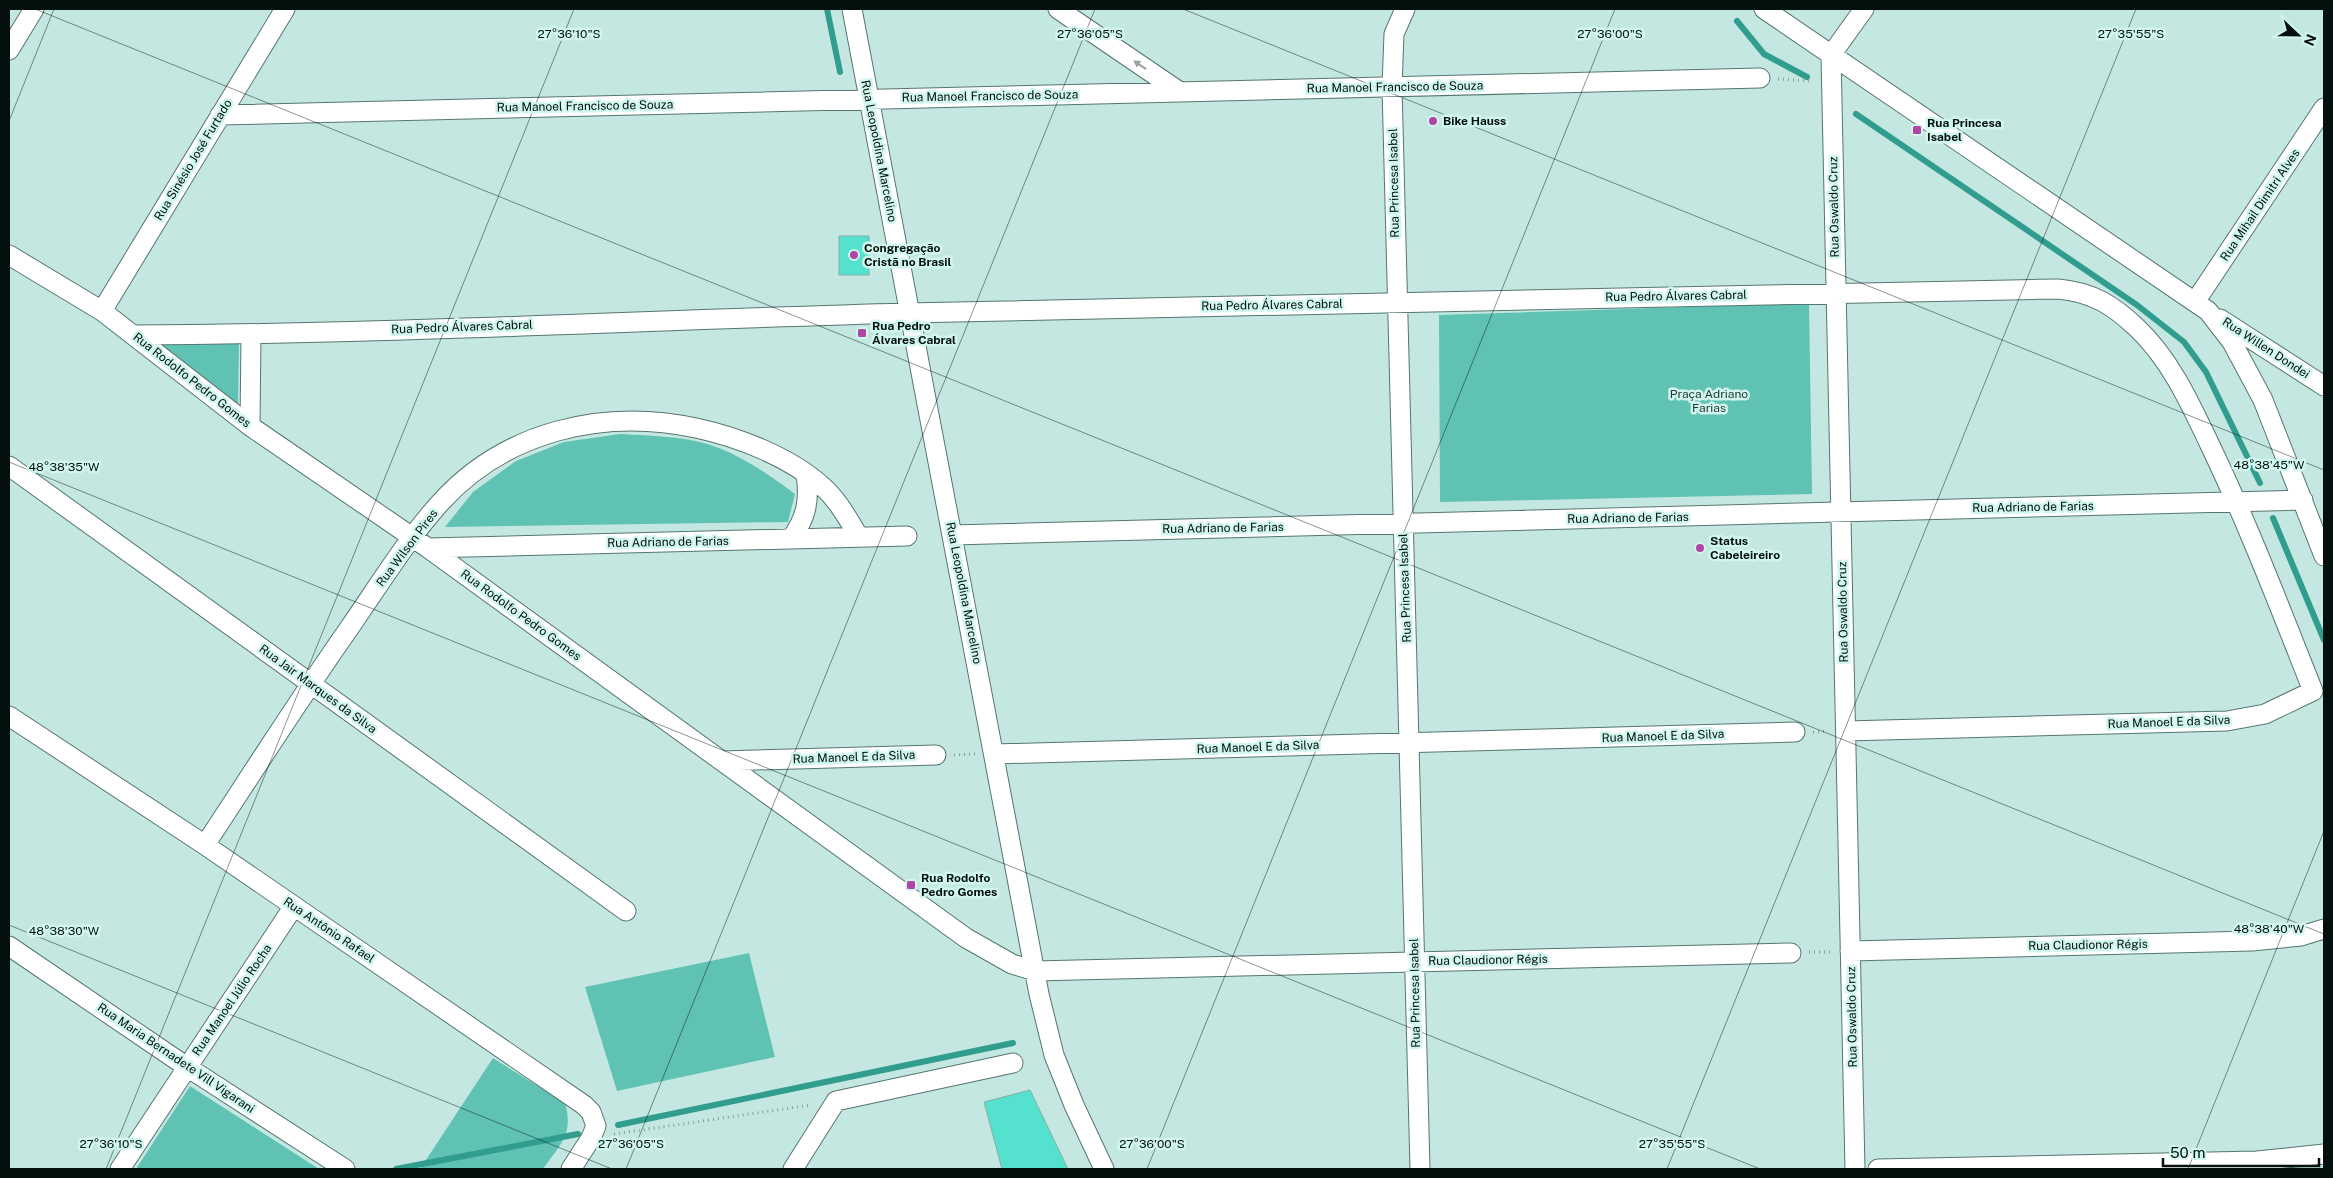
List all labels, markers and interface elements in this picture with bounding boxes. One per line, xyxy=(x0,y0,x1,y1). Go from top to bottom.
north arrow xyxy=(2273,10,2323,60)
text: 27°36'10"S xyxy=(537,27,601,41)
text: 27°36'05"S xyxy=(1057,27,1123,41)
text: 27°36'00"S xyxy=(1577,27,1643,41)
text: 27°35'55"S xyxy=(2098,27,2164,41)
text: N xyxy=(2301,32,2320,48)
one-way arrow xyxy=(1133,60,1147,69)
street label: Rua Manoel Francisco de Souza xyxy=(1307,78,1483,96)
street label: Rua Leopoldina Marcelino xyxy=(858,79,900,223)
street label: Rua Manoel Francisco de Souza xyxy=(902,87,1078,105)
street label: Rua Sinésio José Furtado xyxy=(151,97,235,223)
street label: Rua Manoel Francisco de Souza xyxy=(497,97,673,115)
place label: Bike Hauss xyxy=(1443,114,1506,128)
marker: Bike Hauss xyxy=(1427,115,1439,127)
place label: Rua Princesa Isabel xyxy=(1927,116,2002,144)
marker: Rua Princesa Isabel xyxy=(1911,124,1923,136)
street label: Rua Princesa Isabel xyxy=(1386,128,1402,238)
street label: Rua Mihail Dimitri Alves xyxy=(2217,146,2303,264)
street label: Rua Oswaldo Cruz xyxy=(1826,156,1842,258)
place label: Congregação Cristã no Brasil xyxy=(864,241,952,269)
marker: Congregação Cristã no Brasil xyxy=(848,249,860,261)
street label: Rua Pedro Álvares Cabral xyxy=(1605,288,1747,304)
street label: Rua Pedro Álvares Cabral xyxy=(1201,297,1343,313)
street label: Rua Willen Dondei xyxy=(2220,315,2312,381)
street label: Rua Pedro Álvares Cabral xyxy=(391,318,533,336)
place label: Rua Pedro Álvares Cabral xyxy=(872,319,956,347)
marker: Rua Pedro Álvares Cabral xyxy=(856,327,868,339)
street label: Rua Rodolfo Pedro Gomes xyxy=(130,330,254,430)
park label: Praça Adriano Farias xyxy=(1670,387,1748,415)
text: 48°38'45"W xyxy=(2234,458,2305,472)
text: 48°38'35"W xyxy=(29,460,100,474)
street label: Rua Adriano de Farias xyxy=(1972,499,2094,515)
street label: Rua Wilson Pires xyxy=(373,507,441,589)
street label: Rua Adriano de Farias xyxy=(1567,510,1689,526)
street label: Rua Adriano de Farias xyxy=(1162,520,1284,536)
street label: Rua Leopoldina Marcelino xyxy=(943,521,985,665)
street label: Rua Princesa Isabel xyxy=(1396,533,1414,643)
street label: Rua Adriano de Farias xyxy=(607,534,729,550)
place label: Status Cabeleireiro xyxy=(1710,534,1780,562)
marker: Status Cabeleireiro xyxy=(1694,542,1706,554)
street label: Rua Oswaldo Cruz xyxy=(1835,561,1851,663)
street label: Rua Rodolfo Pedro Gomes xyxy=(458,567,584,663)
street label: Rua Jair Marques da Silva xyxy=(257,642,379,736)
street label: Rua Manoel E da Silva xyxy=(2107,713,2231,731)
street label: Rua Manoel E da Silva xyxy=(1601,727,1725,745)
street label: Rua Manoel E da Silva xyxy=(1196,738,1320,756)
street label: Rua Manoel E da Silva xyxy=(792,748,916,766)
place label: Rua Rodolfo Pedro Gomes xyxy=(921,871,997,899)
marker: Rua Rodolfo Pedro Gomes xyxy=(905,879,917,891)
street label: Rua Antônio Rafael xyxy=(281,894,377,966)
text: 48°38'40"W xyxy=(2234,922,2305,936)
text: 48°38'30"W xyxy=(29,924,100,938)
street label: Rua Claudionor Régis xyxy=(2028,937,2148,953)
street label: Rua Princesa Isabel xyxy=(1407,938,1423,1048)
street label: Rua Manoel Júlio Rocha xyxy=(189,942,275,1058)
street label: Rua Claudionor Régis xyxy=(1428,952,1548,968)
street label: Rua Oswaldo Cruz xyxy=(1844,966,1860,1068)
street label: Rua Maria Bernadete Vill Vigarani xyxy=(95,1000,257,1116)
scale bar xyxy=(2163,1136,2319,1168)
text: 27°36'10"S xyxy=(79,1137,143,1151)
text: 27°36'05"S xyxy=(598,1137,664,1151)
text: 27°36'00"S xyxy=(1119,1137,1185,1151)
text: 27°35'55"S xyxy=(1639,1137,1705,1151)
text: 50 m xyxy=(2170,1144,2205,1161)

